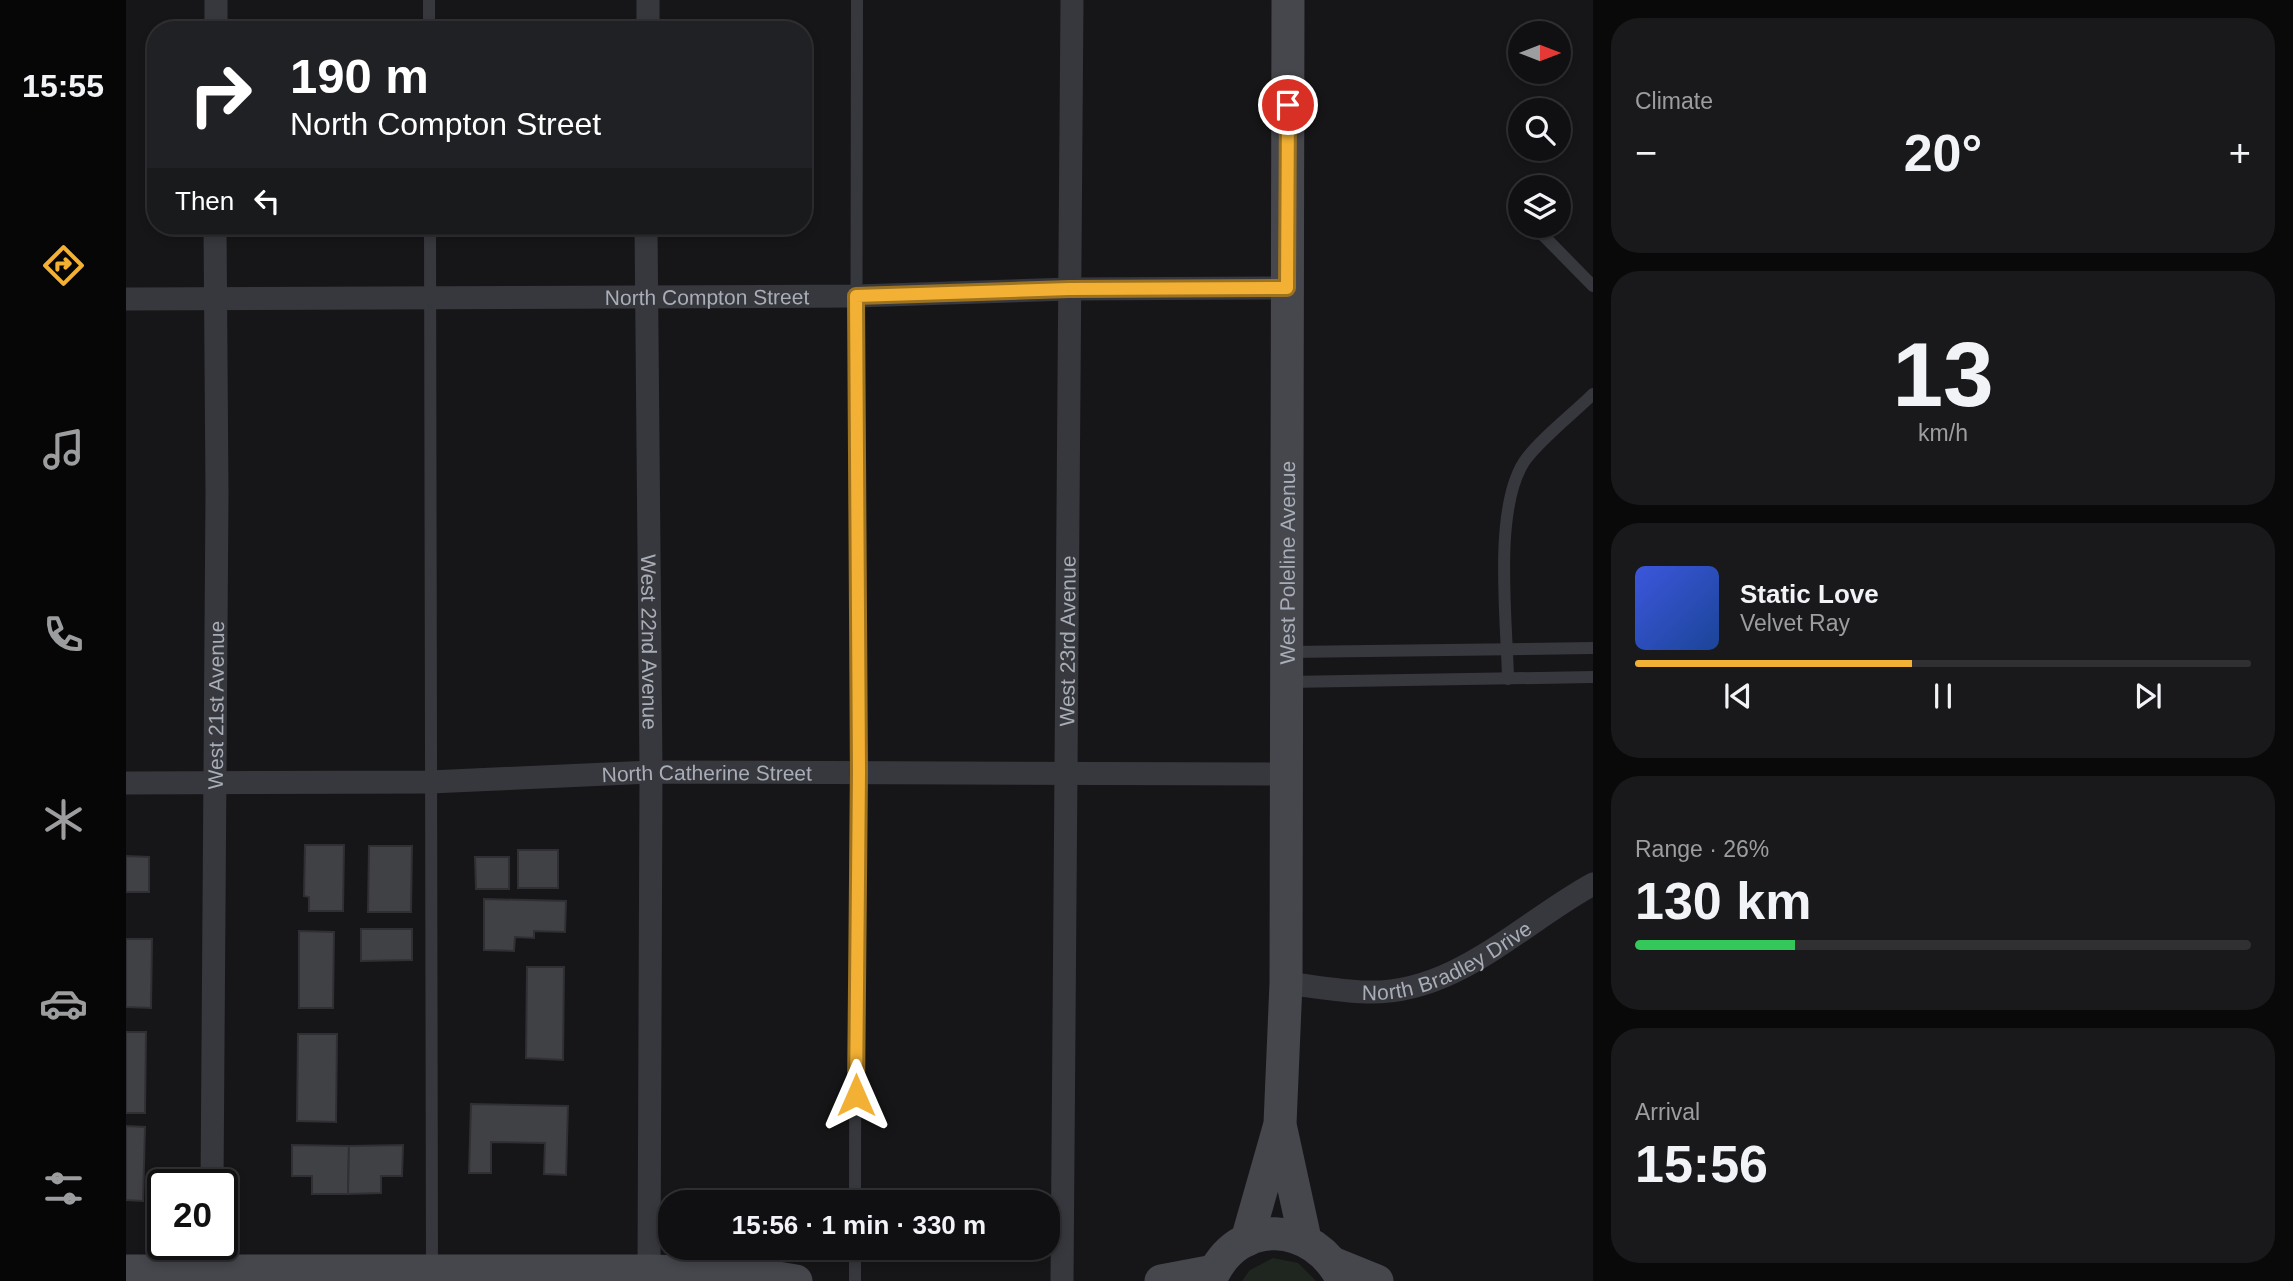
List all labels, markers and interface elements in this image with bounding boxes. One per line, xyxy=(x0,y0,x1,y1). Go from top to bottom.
north arrow xyxy=(1508,21,1572,84)
map controls xyxy=(1508,21,1571,238)
icon: right xyxy=(175,49,266,140)
text: 190 m xyxy=(290,49,429,103)
text: 15:55 xyxy=(22,68,104,104)
pin xyxy=(1258,75,1318,135)
icon: arrive xyxy=(1269,86,1307,124)
text: Climate xyxy=(1635,88,1713,114)
button: search xyxy=(1508,98,1571,161)
text: North Compton Street xyxy=(290,106,601,142)
text: 20° xyxy=(1904,124,1982,182)
text: − xyxy=(1635,132,1657,174)
text: + xyxy=(2229,132,2251,174)
button: layers xyxy=(1508,175,1571,238)
icon: left xyxy=(248,182,286,220)
text: Then xyxy=(175,186,234,216)
icon: directions xyxy=(39,241,88,290)
street label: North Compton Street xyxy=(605,285,809,309)
text: 13 xyxy=(1892,324,1994,425)
text: km/h xyxy=(1918,420,1968,446)
icon: music xyxy=(39,425,88,474)
street label: West Poleline Avenue xyxy=(1275,461,1299,665)
street label: West 22nd Avenue xyxy=(638,554,662,730)
street label: West 23rd Avenue xyxy=(1055,555,1079,727)
text: Static Love xyxy=(1740,579,1879,609)
icon: phone xyxy=(39,610,88,659)
text: Velvet Ray xyxy=(1740,610,1850,636)
street label: West 21st Avenue xyxy=(203,621,228,789)
icon: previous xyxy=(1719,677,1757,715)
icon: pause xyxy=(1924,677,1962,715)
icon: next xyxy=(2129,677,2167,715)
street label: North Catherine Street xyxy=(601,760,812,786)
icon: climate xyxy=(39,795,88,844)
text: Range · 26% xyxy=(1635,836,1769,862)
text: 130 km xyxy=(1635,872,1811,930)
street label: North Bradley Drive xyxy=(1362,916,1535,1004)
icon: car xyxy=(39,979,88,1028)
position arrow xyxy=(819,1058,893,1132)
text: Arrival xyxy=(1635,1099,1700,1125)
text: 15:56 xyxy=(1635,1135,1768,1193)
icon: filters xyxy=(39,1164,88,1213)
speed limit sign: 20 xyxy=(147,1169,238,1260)
text: 15:56 · 1 min · 330 m xyxy=(732,1210,986,1240)

